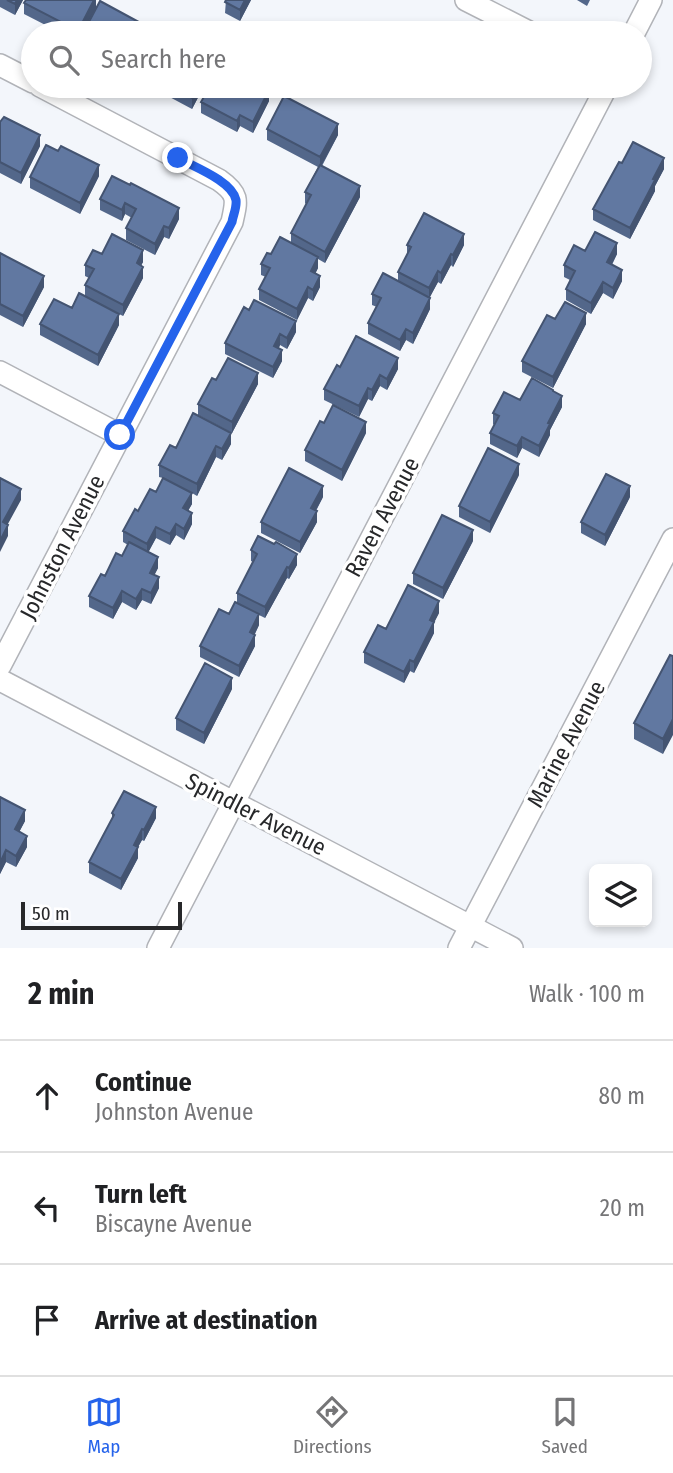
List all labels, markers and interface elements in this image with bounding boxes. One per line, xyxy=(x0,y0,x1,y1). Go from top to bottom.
search box xyxy=(21,21,652,98)
icon: search xyxy=(45,41,83,79)
text: Search here xyxy=(101,44,226,75)
route end xyxy=(162,142,193,173)
route start xyxy=(104,419,135,450)
street label: Raven Avenue xyxy=(339,452,425,582)
street label: Johnston Avenue xyxy=(14,470,110,624)
street label: Marine Avenue xyxy=(521,676,611,812)
street label: Spindler Avenue xyxy=(181,767,331,861)
map controls xyxy=(589,864,652,927)
button: layers xyxy=(589,864,652,927)
scale bar xyxy=(21,899,182,931)
text: 50 m xyxy=(32,902,70,925)
text: 2 min xyxy=(28,976,95,1012)
text: Walk · 100 m xyxy=(529,980,645,1008)
text: Continue xyxy=(95,1067,192,1098)
icon: ahead xyxy=(28,1077,66,1115)
text: 80 m xyxy=(598,1082,645,1110)
text: Johnston Avenue xyxy=(95,1098,253,1126)
text: Turn left xyxy=(95,1179,187,1210)
icon: left xyxy=(28,1189,66,1227)
text: 20 m xyxy=(600,1194,645,1222)
text: Biscayne Avenue xyxy=(95,1210,252,1238)
icon: arrive xyxy=(28,1301,66,1339)
text: Arrive at destination xyxy=(95,1305,318,1336)
tab: Map xyxy=(85,1393,123,1458)
tab: Directions xyxy=(293,1393,372,1458)
tab: Saved xyxy=(542,1393,588,1458)

